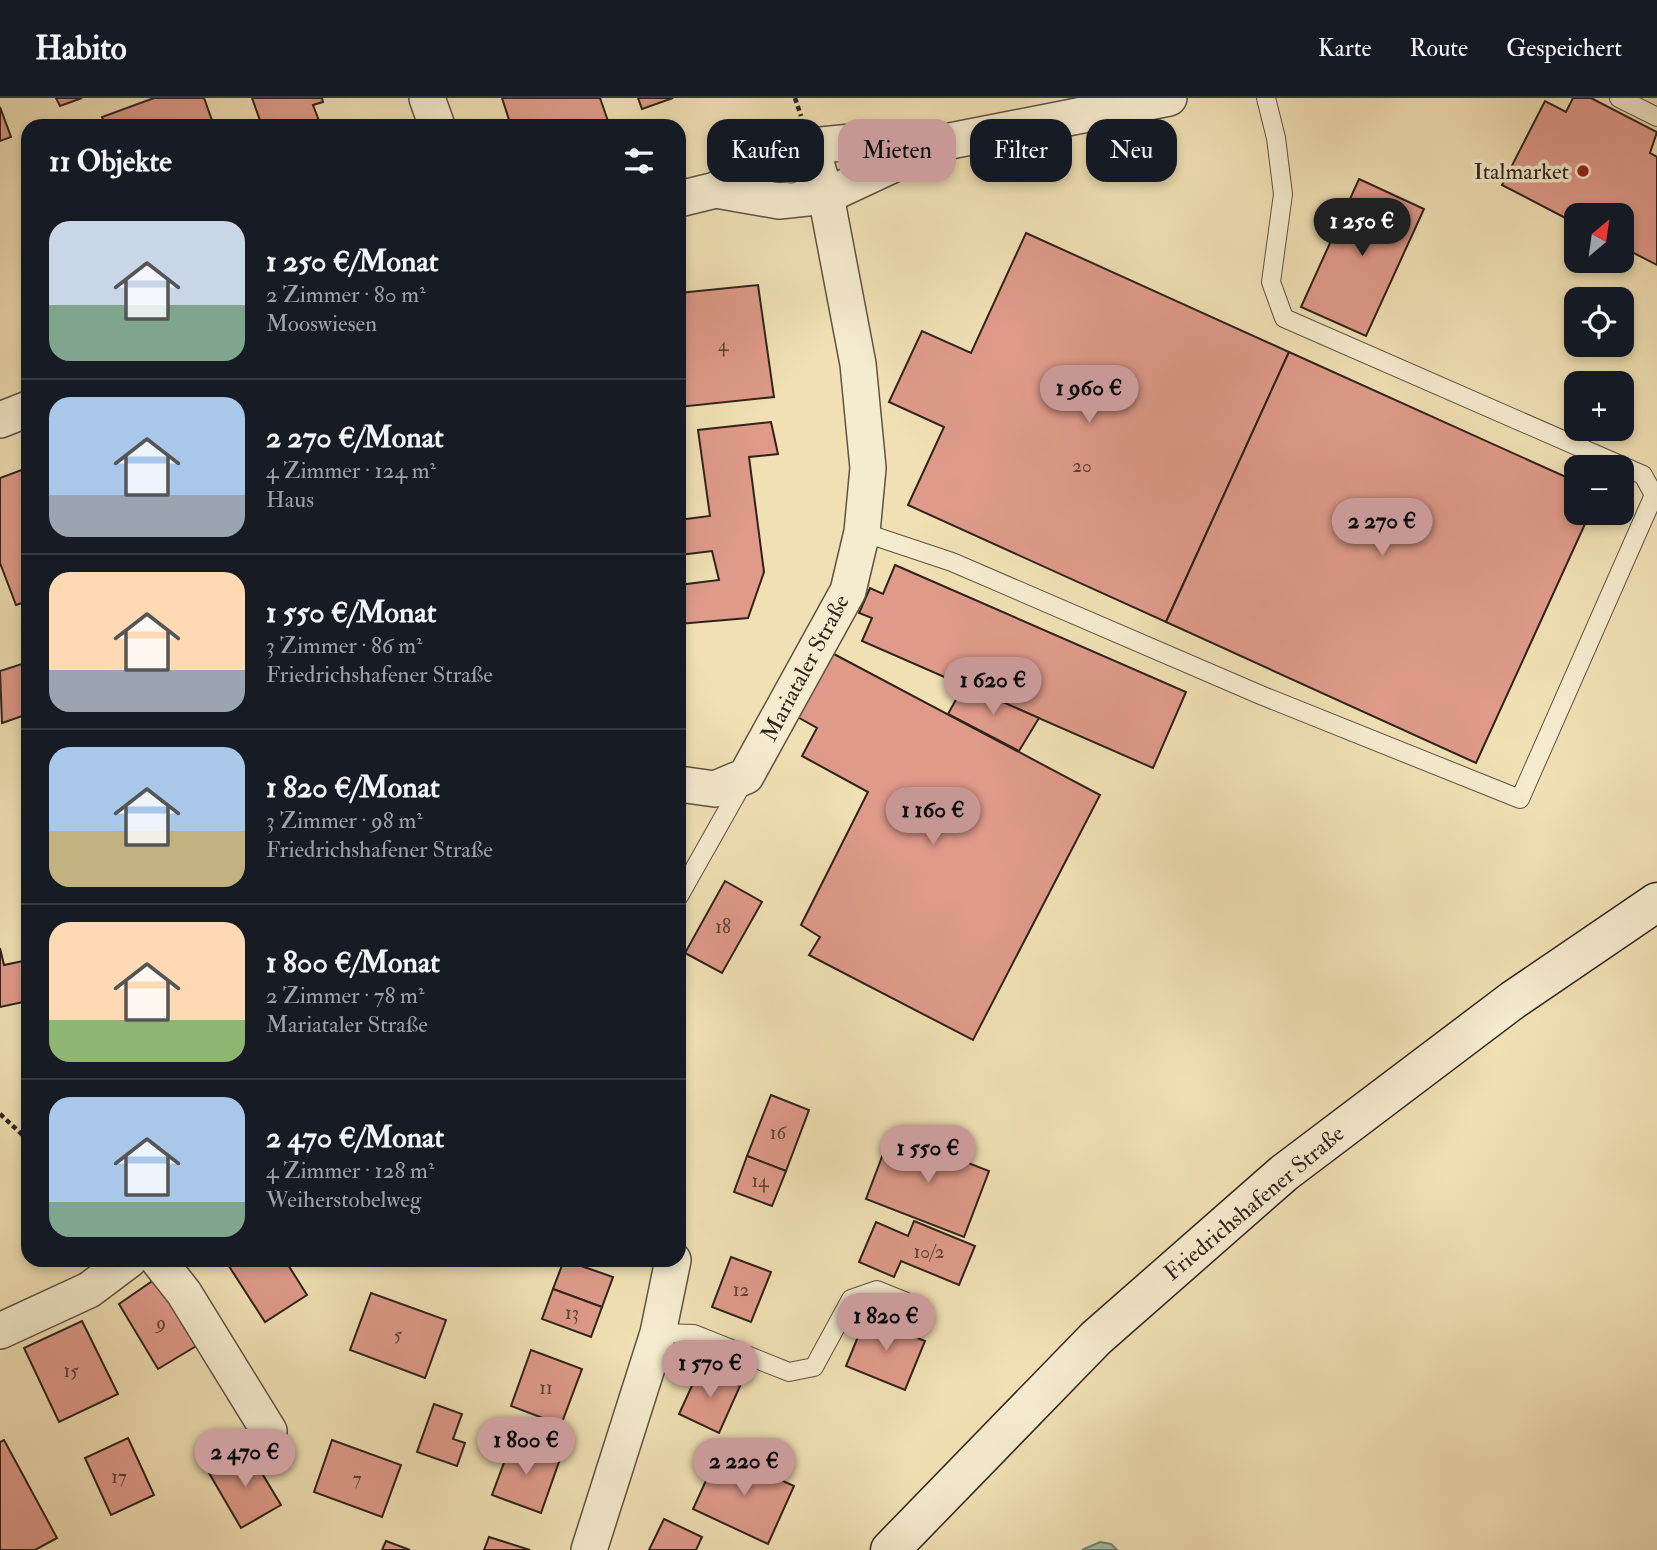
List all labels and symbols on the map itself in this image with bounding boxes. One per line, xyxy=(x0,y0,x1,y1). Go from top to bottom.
place label: Italmarket xyxy=(1474,157,1569,186)
marker: Italmarket xyxy=(1575,163,1591,179)
pin: 1 250 € xyxy=(1297,198,1427,258)
north arrow xyxy=(1564,203,1634,273)
house number: 4 xyxy=(718,333,729,357)
pin: 1 960 € xyxy=(1024,366,1154,425)
house number: 20 xyxy=(1072,454,1092,478)
pin: 2 270 € xyxy=(1317,498,1447,558)
street label: Mariataler Straße xyxy=(754,589,856,746)
pin: 1 620 € xyxy=(928,658,1058,717)
pin: 1 160 € xyxy=(868,788,998,847)
house number: 18 xyxy=(715,915,731,939)
street label: Friedrichshafener Straße xyxy=(1158,1119,1350,1287)
house number: 16 xyxy=(770,1121,788,1145)
pin: 1 550 € xyxy=(863,1126,993,1185)
house number: 14 xyxy=(751,1169,769,1193)
house number: 10/2 xyxy=(914,1240,944,1264)
house number: 12 xyxy=(733,1278,749,1302)
pin: 1 820 € xyxy=(821,1294,951,1353)
house number: 13 xyxy=(565,1301,579,1325)
house number: 9 xyxy=(154,1311,166,1335)
house number: 5 xyxy=(394,1323,403,1347)
pin: 1 570 € xyxy=(645,1340,775,1400)
house number: 15 xyxy=(63,1359,79,1383)
house number: 11 xyxy=(539,1376,553,1400)
pin: 1 800 € xyxy=(461,1418,591,1477)
pin: 2 470 € xyxy=(180,1430,310,1489)
pin: 2 220 € xyxy=(679,1438,809,1498)
house number: 17 xyxy=(111,1465,127,1489)
house number: 7 xyxy=(353,1467,362,1491)

